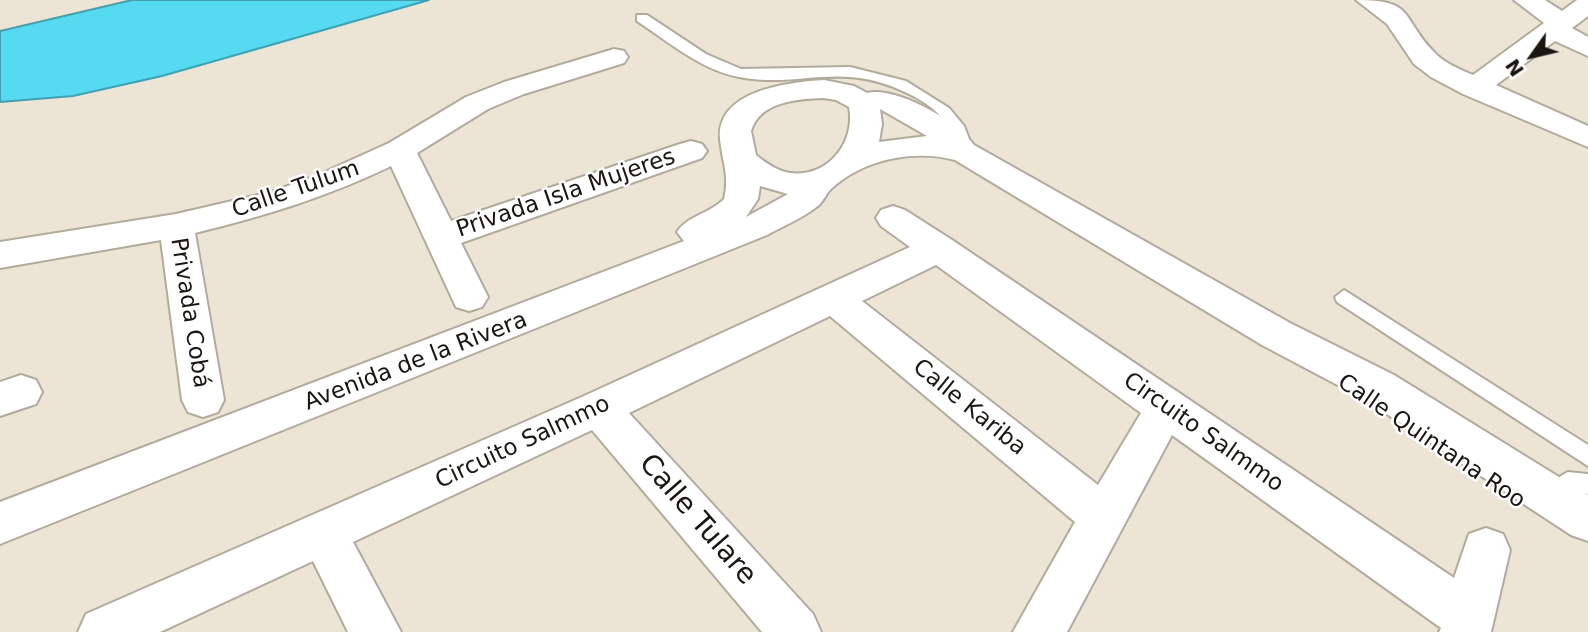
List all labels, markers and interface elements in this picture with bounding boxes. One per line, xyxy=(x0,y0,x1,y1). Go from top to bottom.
north arrow xyxy=(1497,21,1567,91)
text: N xyxy=(1501,55,1528,80)
street label: Privada Isla Mujeres xyxy=(453,144,679,244)
street label: Calle Tulum xyxy=(229,155,363,225)
street label: Privada Cobá xyxy=(163,236,215,390)
street label: Avenida de la Rivera xyxy=(301,307,531,417)
street label: Calle Kariba xyxy=(907,354,1031,462)
street label: Circuito Salmmo xyxy=(1118,367,1288,499)
street label: Calle Quintana Roo xyxy=(1332,369,1530,515)
street label: Circuito Salmmo xyxy=(431,390,615,496)
street label: Calle Tulare xyxy=(631,448,763,592)

